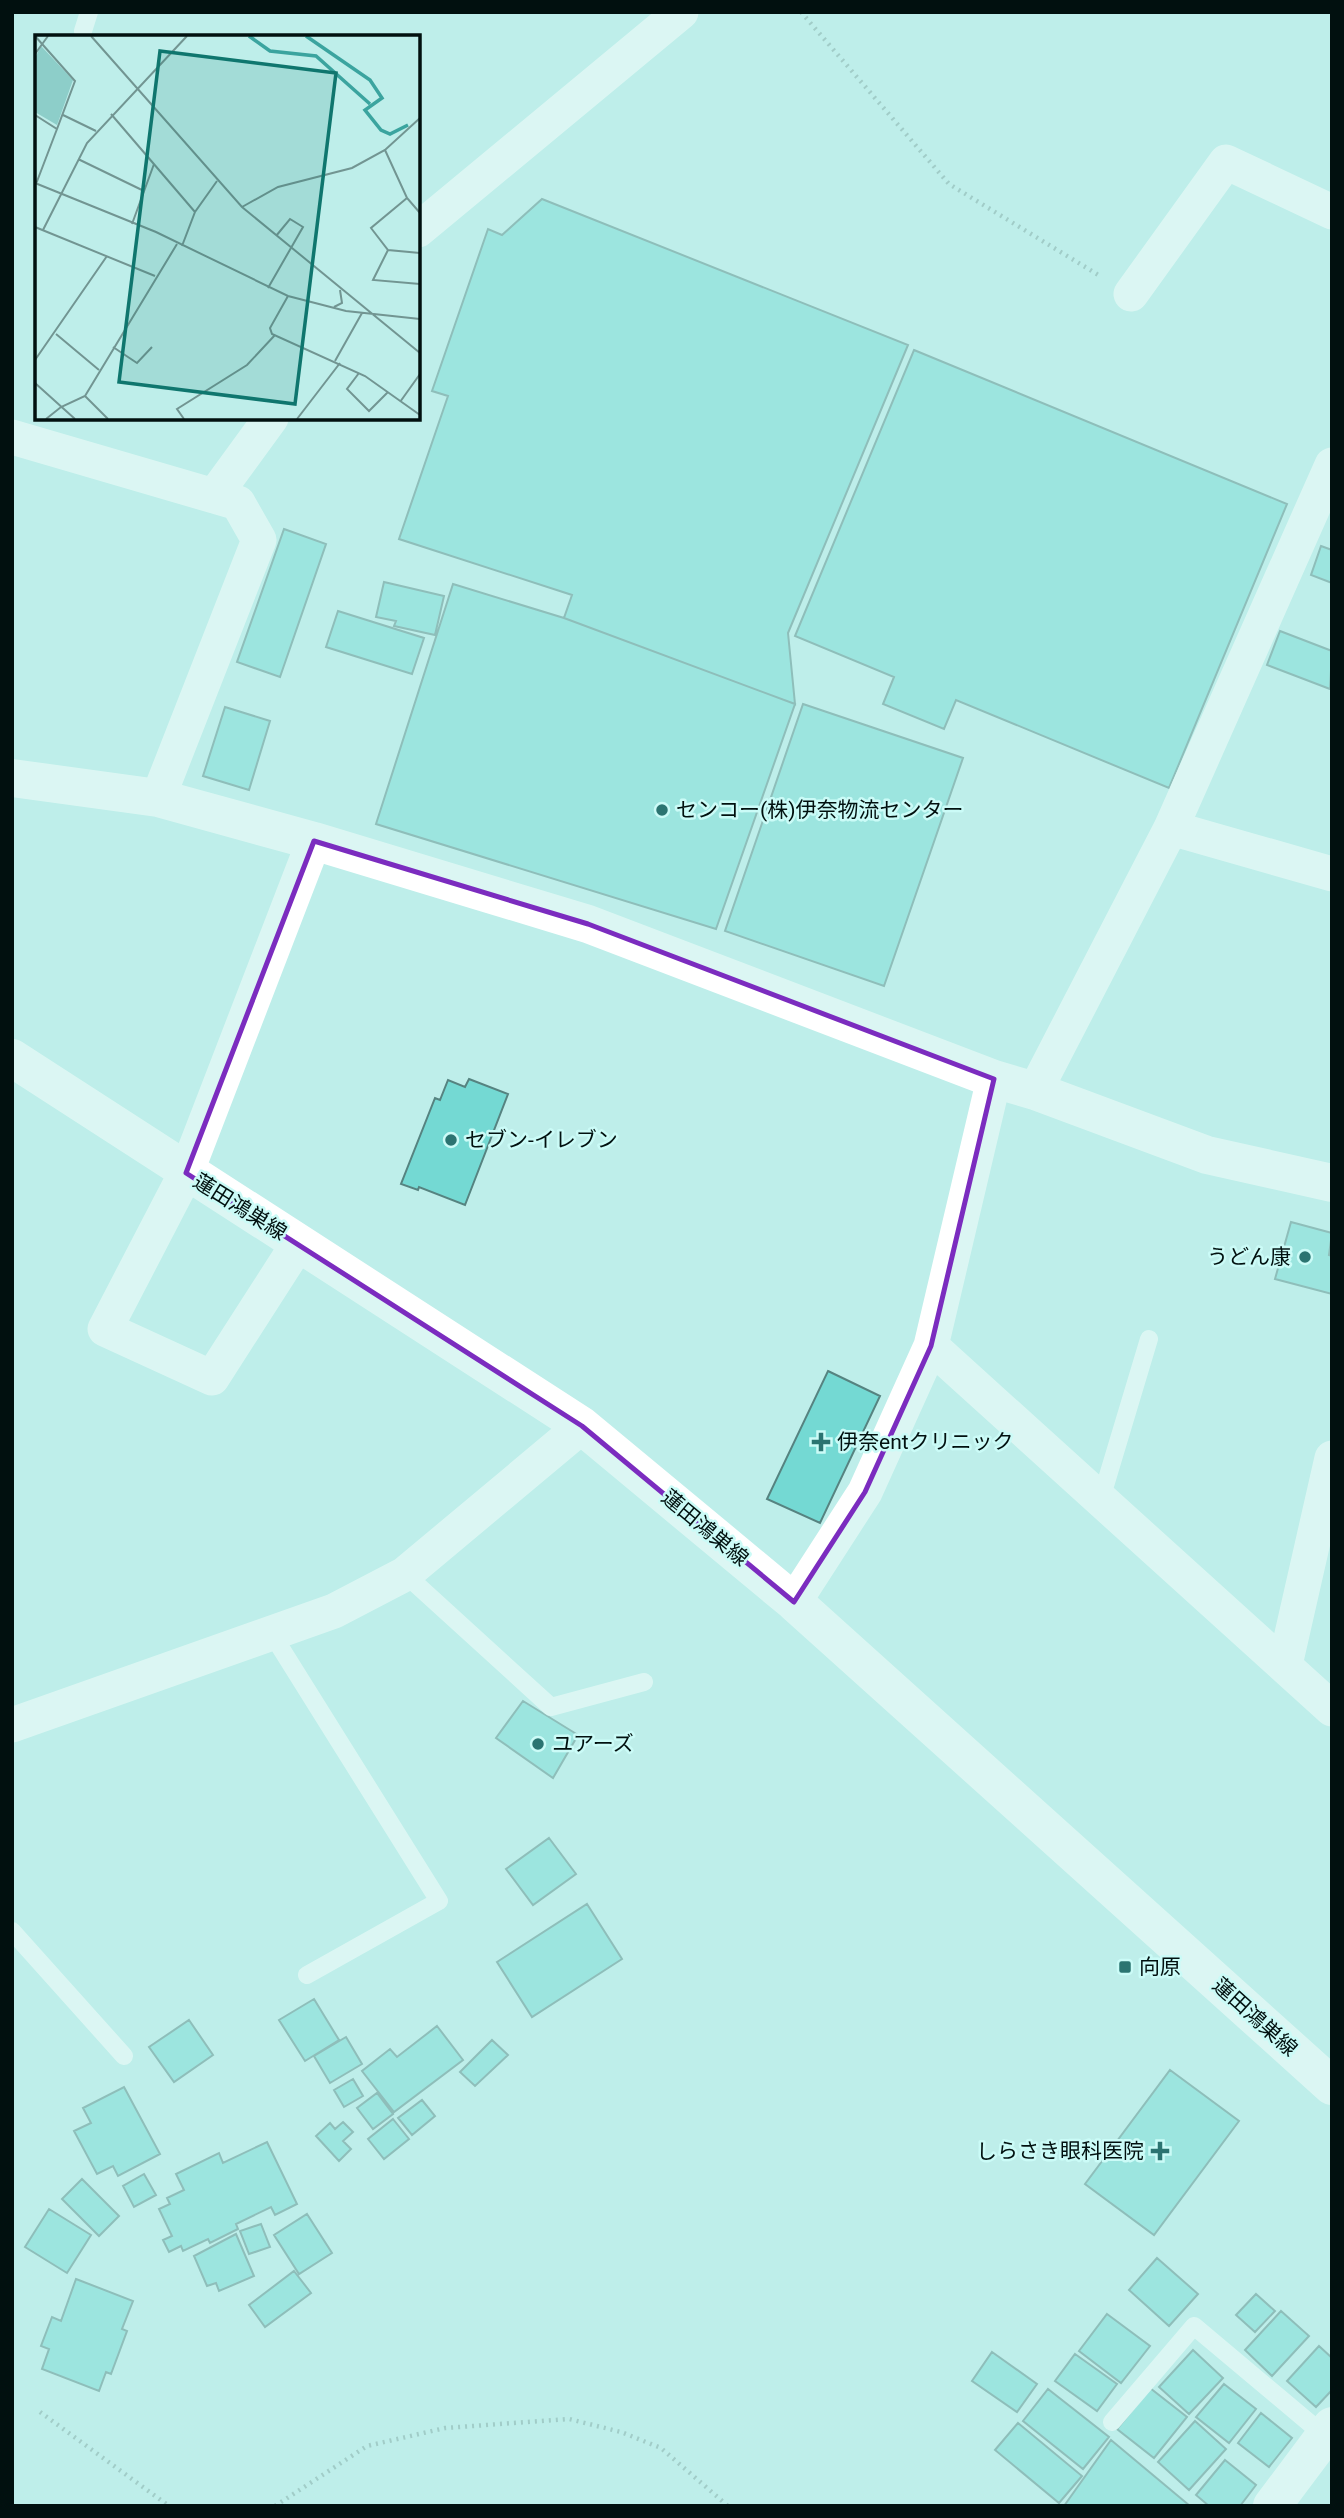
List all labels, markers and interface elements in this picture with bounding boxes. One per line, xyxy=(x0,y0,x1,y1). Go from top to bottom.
inset map xyxy=(35,35,420,420)
place label: センコー(株)伊奈物流センター xyxy=(676,798,964,822)
marker: センコー(株)伊奈物流センター xyxy=(654,802,670,818)
place label: セブン-イレブン xyxy=(465,1128,618,1152)
marker: セブン-イレブン xyxy=(443,1132,459,1148)
street label: 蓮田鴻巣線 xyxy=(189,1169,291,1245)
place label: うどん康 xyxy=(1207,1245,1291,1269)
marker: うどん康 xyxy=(1297,1249,1313,1265)
place label: 伊奈entクリニック xyxy=(837,1430,1014,1454)
marker: 伊奈entクリニック xyxy=(811,1432,831,1452)
street label: 蓮田鴻巣線 xyxy=(657,1485,753,1571)
place label: ユアーズ xyxy=(552,1732,634,1756)
marker: ユアーズ xyxy=(530,1736,546,1752)
place label: 向原 xyxy=(1139,1955,1181,1979)
marker: 向原 xyxy=(1117,1959,1133,1975)
street label: 蓮田鴻巣線 xyxy=(1208,1973,1302,2061)
place label: しらさき眼科医院 xyxy=(976,2139,1144,2163)
marker: しらさき眼科医院 xyxy=(1150,2141,1170,2161)

